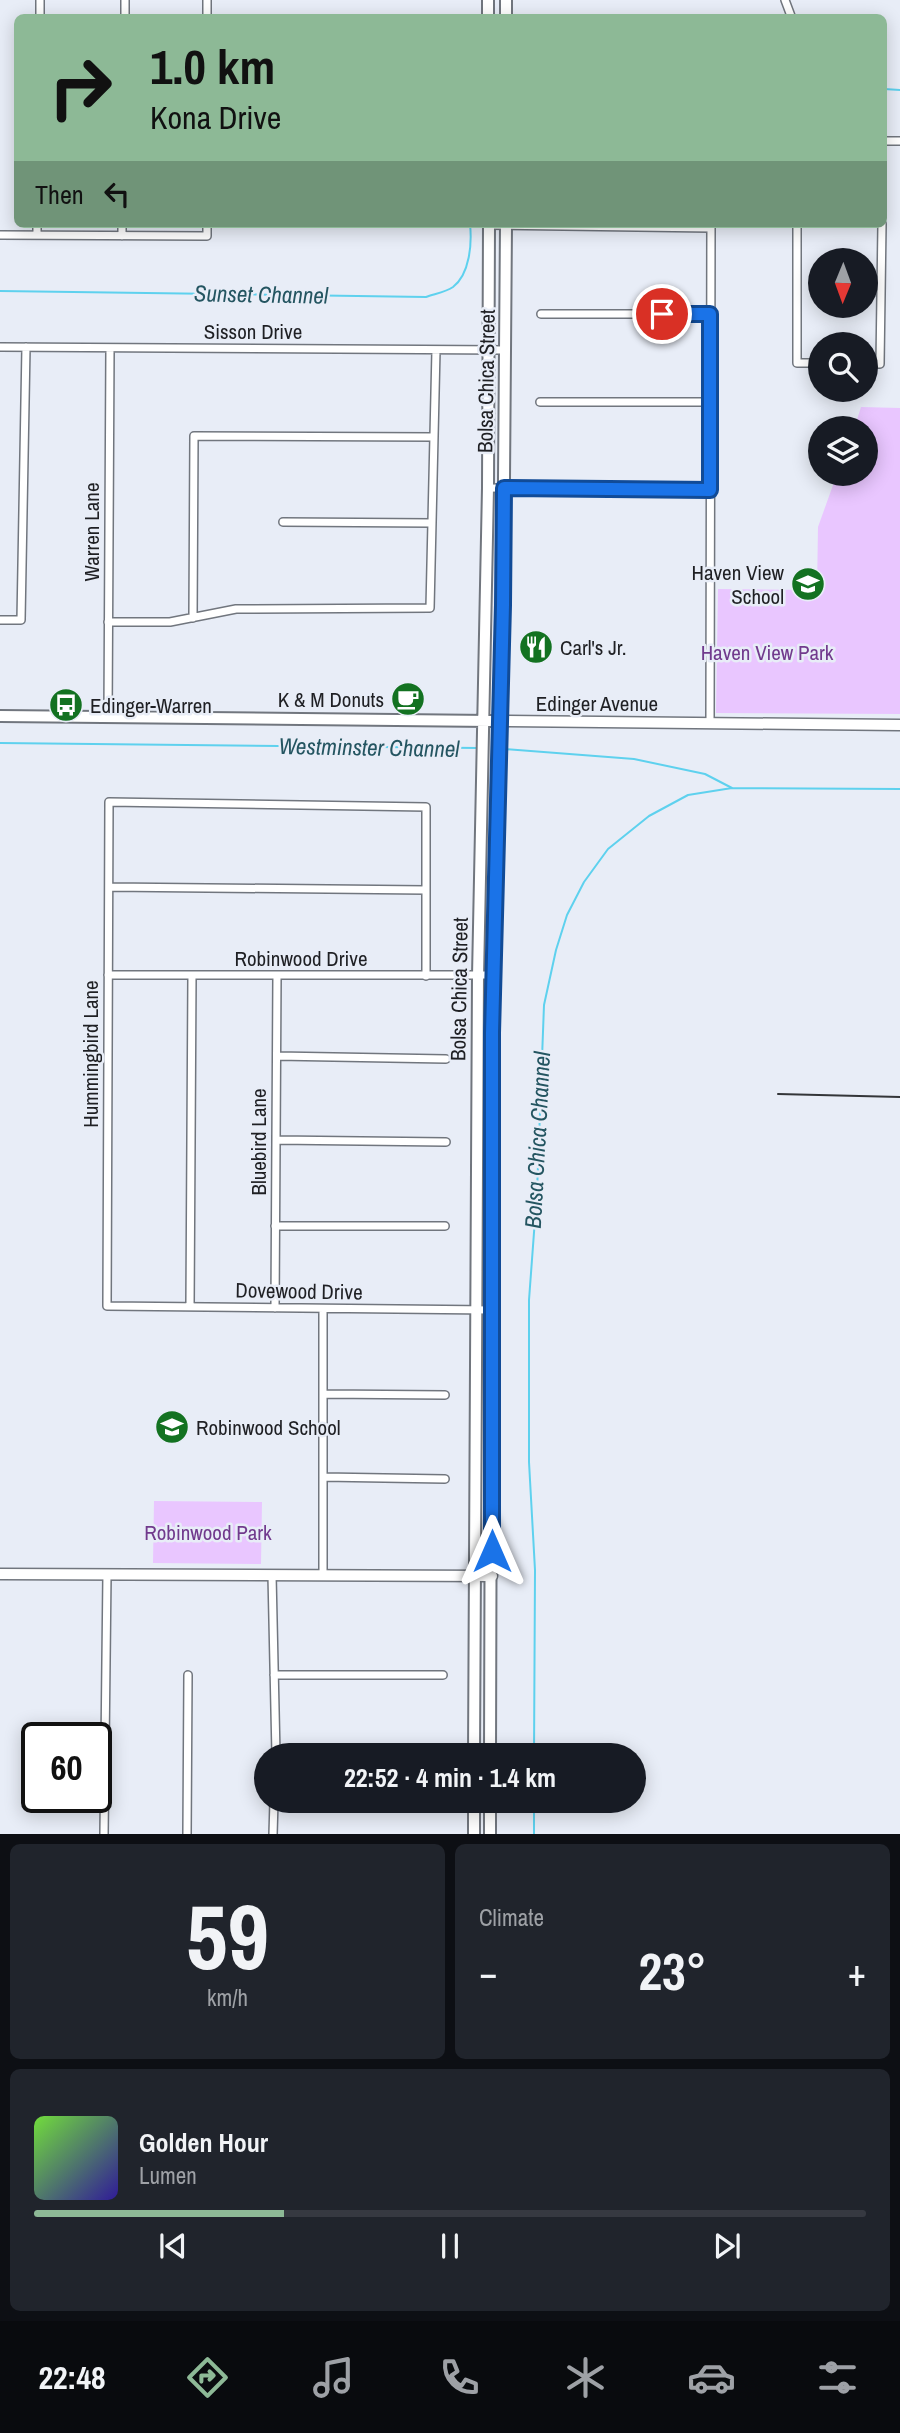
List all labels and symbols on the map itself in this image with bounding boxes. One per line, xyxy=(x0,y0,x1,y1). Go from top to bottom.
north arrow xyxy=(808,248,878,318)
water label: Sunset Channel xyxy=(194,277,329,311)
pin xyxy=(632,284,692,344)
street label: Bolsa Chica Street xyxy=(470,309,502,453)
street label: Sisson Drive xyxy=(204,317,302,346)
street label: Warren Lane xyxy=(77,483,106,581)
place label: Haven View School xyxy=(691,558,785,611)
school or university icon: Haven View School xyxy=(789,565,827,603)
restaurant icon: Carl's Jr. xyxy=(517,628,555,666)
place label: Carl's Jr. xyxy=(560,633,626,662)
park label: Haven View Park xyxy=(701,638,834,667)
cafe icon: K & M Donuts xyxy=(389,680,427,718)
place label: K & M Donuts xyxy=(278,685,384,714)
bus stop icon: Edinger-Warren xyxy=(47,686,85,724)
street label: Edinger Avenue xyxy=(536,689,658,718)
place label: Edinger-Warren xyxy=(90,691,212,720)
water label: Westminster Channel xyxy=(278,730,461,764)
street label: Bolsa Chica Street xyxy=(443,917,475,1061)
street label: Robinwood Drive xyxy=(234,944,368,973)
street label: Hummingbird Lane xyxy=(76,980,105,1128)
water label: Bolsa Chica Channel xyxy=(517,1050,557,1229)
street label: Bluebird Lane xyxy=(244,1088,273,1196)
street label: Dovewood Drive xyxy=(235,1275,363,1307)
school or university icon: Robinwood School xyxy=(153,1408,191,1446)
place label: Robinwood School xyxy=(196,1413,341,1442)
position arrow xyxy=(455,1514,529,1588)
park label: Robinwood Park xyxy=(144,1518,272,1547)
speed limit sign: 60 xyxy=(21,1722,112,1813)

